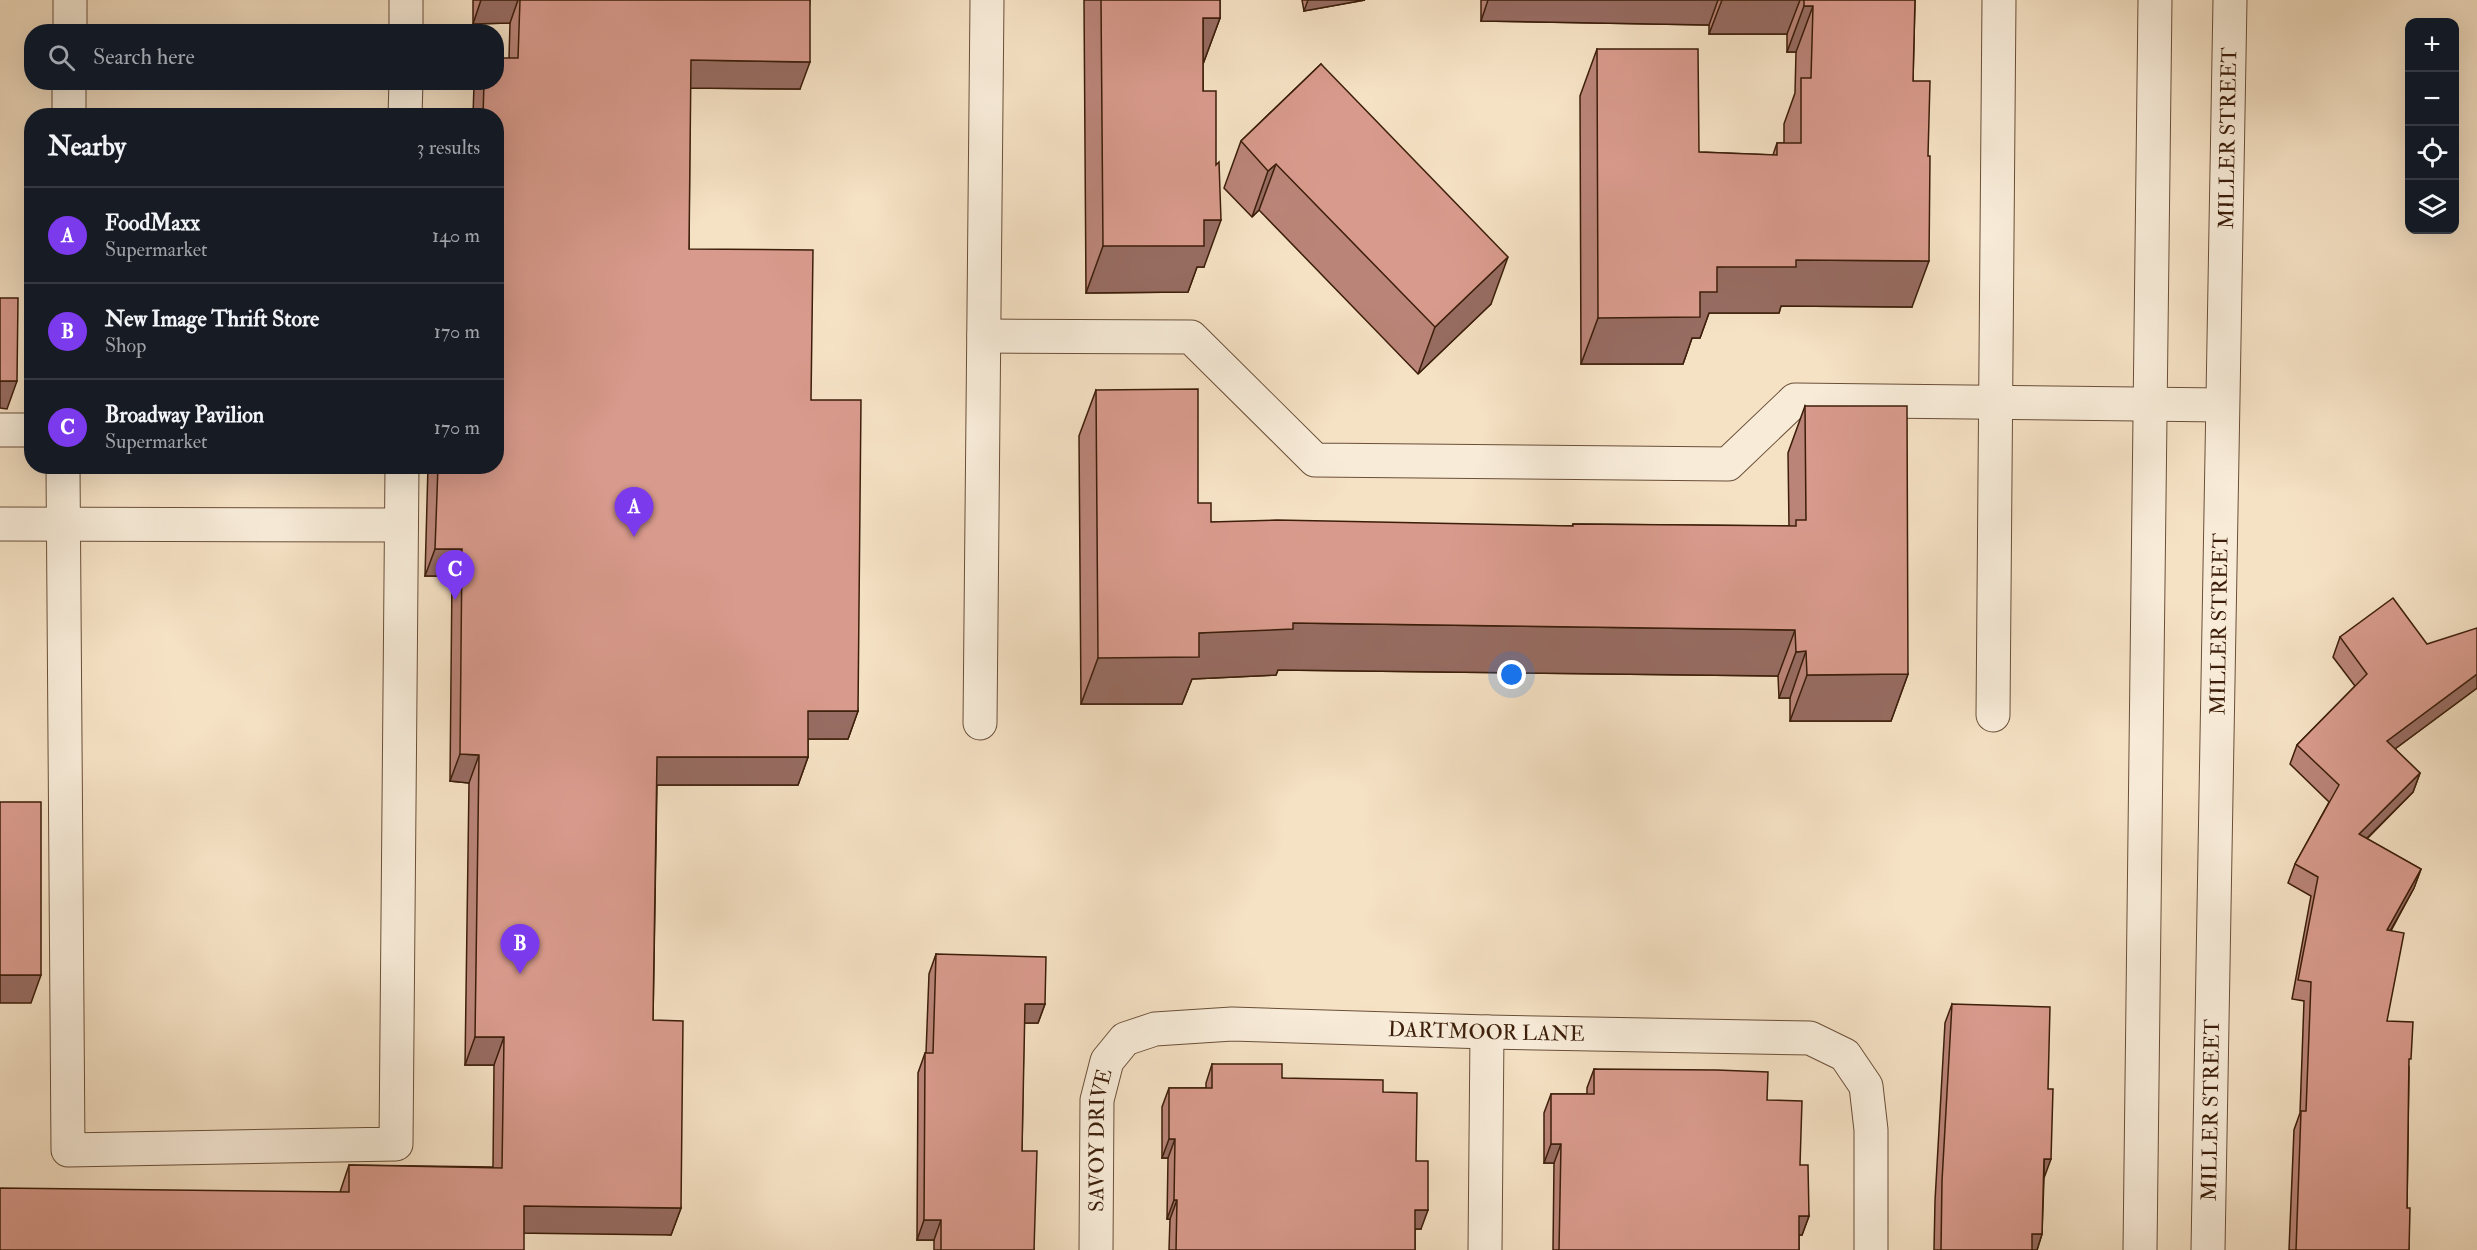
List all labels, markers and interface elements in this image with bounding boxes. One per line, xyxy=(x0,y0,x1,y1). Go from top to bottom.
map controls xyxy=(2405,18,2459,234)
button: + xyxy=(2405,18,2459,72)
search box xyxy=(24,24,504,90)
icon: search xyxy=(45,41,78,74)
text: Search here xyxy=(93,43,195,71)
street label: MILLER STREET xyxy=(2212,47,2243,229)
button: − xyxy=(2405,72,2459,126)
button: locate xyxy=(2405,126,2459,180)
text: Nearby xyxy=(48,131,126,163)
text: 3 results xyxy=(417,135,480,160)
button: layers xyxy=(2405,180,2459,234)
text: FoodMaxx xyxy=(105,209,200,237)
text: A xyxy=(61,223,74,248)
text: 140 m xyxy=(432,223,480,248)
text: Supermarket xyxy=(105,237,208,262)
text: New Image Thrift Store xyxy=(105,305,319,333)
text: B xyxy=(61,319,74,344)
text: 170 m xyxy=(434,319,480,344)
text: Shop xyxy=(105,333,146,358)
text: Broadway Pavilion xyxy=(105,401,264,429)
text: C xyxy=(60,415,75,440)
text: 170 m xyxy=(434,415,480,440)
text: Supermarket xyxy=(105,429,208,454)
pin: A xyxy=(614,488,654,537)
street label: MILLER STREET xyxy=(2204,532,2234,715)
pin: C xyxy=(436,550,474,600)
your location xyxy=(1497,660,1526,689)
pin: B xyxy=(500,924,540,974)
street label: DARTMOOR LANE xyxy=(1388,1015,1585,1047)
street label: MILLER STREET xyxy=(2195,1018,2226,1201)
street label: SAVOY DRIVE xyxy=(1083,1066,1118,1212)

